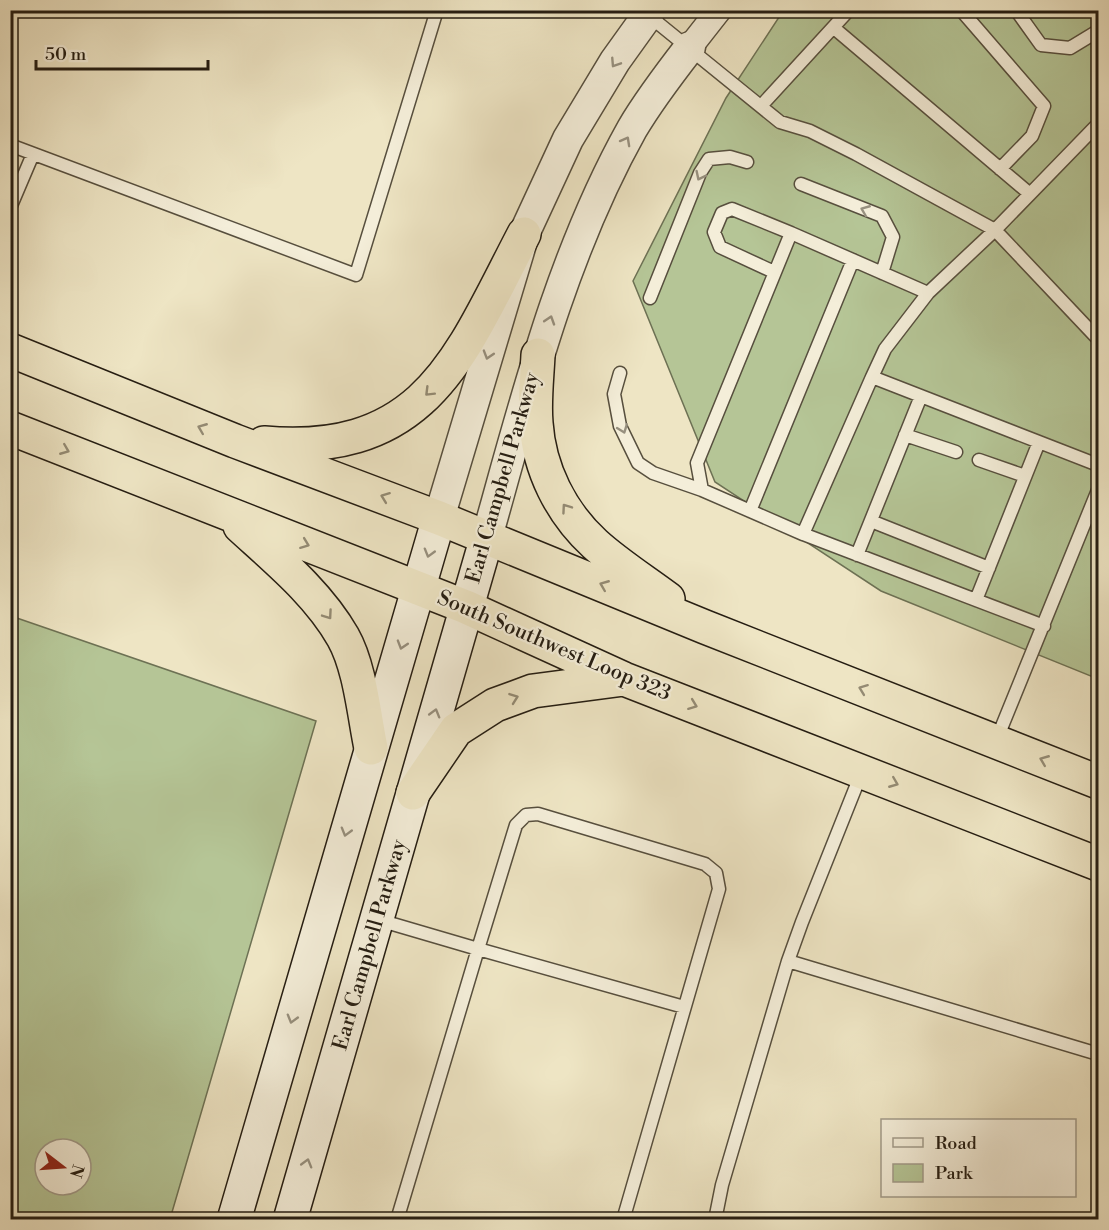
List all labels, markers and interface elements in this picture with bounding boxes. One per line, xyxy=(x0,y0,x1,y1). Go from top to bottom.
scale bar xyxy=(36,33,208,71)
text: 50 m xyxy=(45,43,87,66)
one-way arrow xyxy=(611,56,622,67)
one-way arrow xyxy=(619,136,630,147)
one-way arrow xyxy=(695,170,707,181)
one-way arrow xyxy=(861,204,871,217)
one-way arrow xyxy=(543,315,555,326)
one-way arrow xyxy=(483,350,495,360)
street label: Earl Campbell Parkway xyxy=(460,369,546,586)
one-way arrow xyxy=(426,385,436,396)
one-way arrow xyxy=(198,423,209,435)
one-way arrow xyxy=(615,423,628,434)
one-way arrow xyxy=(59,442,70,455)
one-way arrow xyxy=(380,492,391,504)
one-way arrow xyxy=(562,504,573,515)
one-way arrow xyxy=(299,537,310,550)
one-way arrow xyxy=(424,547,436,558)
one-way arrow xyxy=(599,580,610,592)
street label: South Southwest Loop 323 xyxy=(433,585,675,707)
one-way arrow xyxy=(321,609,332,620)
one-way arrow xyxy=(397,639,409,650)
one-way arrow xyxy=(858,684,869,696)
one-way arrow xyxy=(508,693,519,705)
one-way arrow xyxy=(687,698,698,710)
one-way arrow xyxy=(428,708,441,718)
one-way arrow xyxy=(1039,755,1050,767)
one-way arrow xyxy=(888,776,899,788)
one-way arrow xyxy=(341,826,353,837)
street label: Earl Campbell Parkway xyxy=(327,836,413,1053)
one-way arrow xyxy=(287,1013,299,1024)
legend xyxy=(881,1119,1076,1197)
text: Road xyxy=(935,1132,978,1155)
north arrow xyxy=(33,1137,93,1197)
one-way arrow xyxy=(300,1158,312,1169)
text: N xyxy=(65,1162,88,1180)
text: Park xyxy=(935,1162,974,1185)

